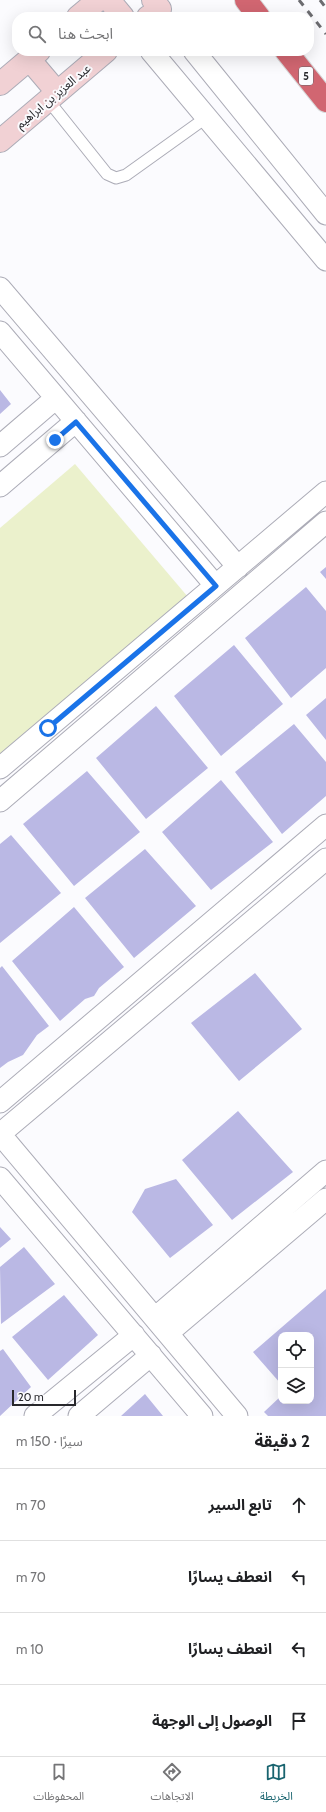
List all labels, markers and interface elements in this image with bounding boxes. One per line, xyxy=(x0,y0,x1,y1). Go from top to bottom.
search box xyxy=(12,12,314,56)
icon: search xyxy=(26,23,48,45)
text: ابحث هنا xyxy=(58,25,113,43)
street label: عبد العزيز بن ابراهيم xyxy=(13,60,95,133)
road number: 5 xyxy=(299,67,313,85)
route end xyxy=(46,431,64,449)
route start xyxy=(39,719,57,737)
map controls xyxy=(278,1332,314,1404)
button: locate xyxy=(278,1332,314,1368)
button: layers xyxy=(278,1368,314,1404)
scale bar xyxy=(12,1388,76,1407)
text: 20 m xyxy=(18,1390,44,1404)
text: 2 دقيقة xyxy=(254,1431,310,1451)
text: سيرًا · 150 m xyxy=(16,1433,83,1449)
icon: ahead xyxy=(288,1494,310,1516)
text: تابع السير xyxy=(208,1496,272,1514)
text: 70 m xyxy=(16,1497,46,1513)
icon: left xyxy=(288,1566,310,1588)
text: انعطف يسارًا xyxy=(188,1568,272,1586)
text: 70 m xyxy=(16,1569,46,1585)
icon: left xyxy=(288,1638,310,1660)
text: انعطف يسارًا xyxy=(188,1640,272,1658)
text: 10 m xyxy=(16,1641,44,1657)
icon: arrive xyxy=(288,1710,310,1732)
text: الوصول إلى الوجهة xyxy=(152,1712,272,1730)
tab: المحفوظات xyxy=(33,1761,84,1808)
tab: الاتجاهات xyxy=(151,1761,194,1808)
tab: الخريطة xyxy=(260,1761,293,1808)

